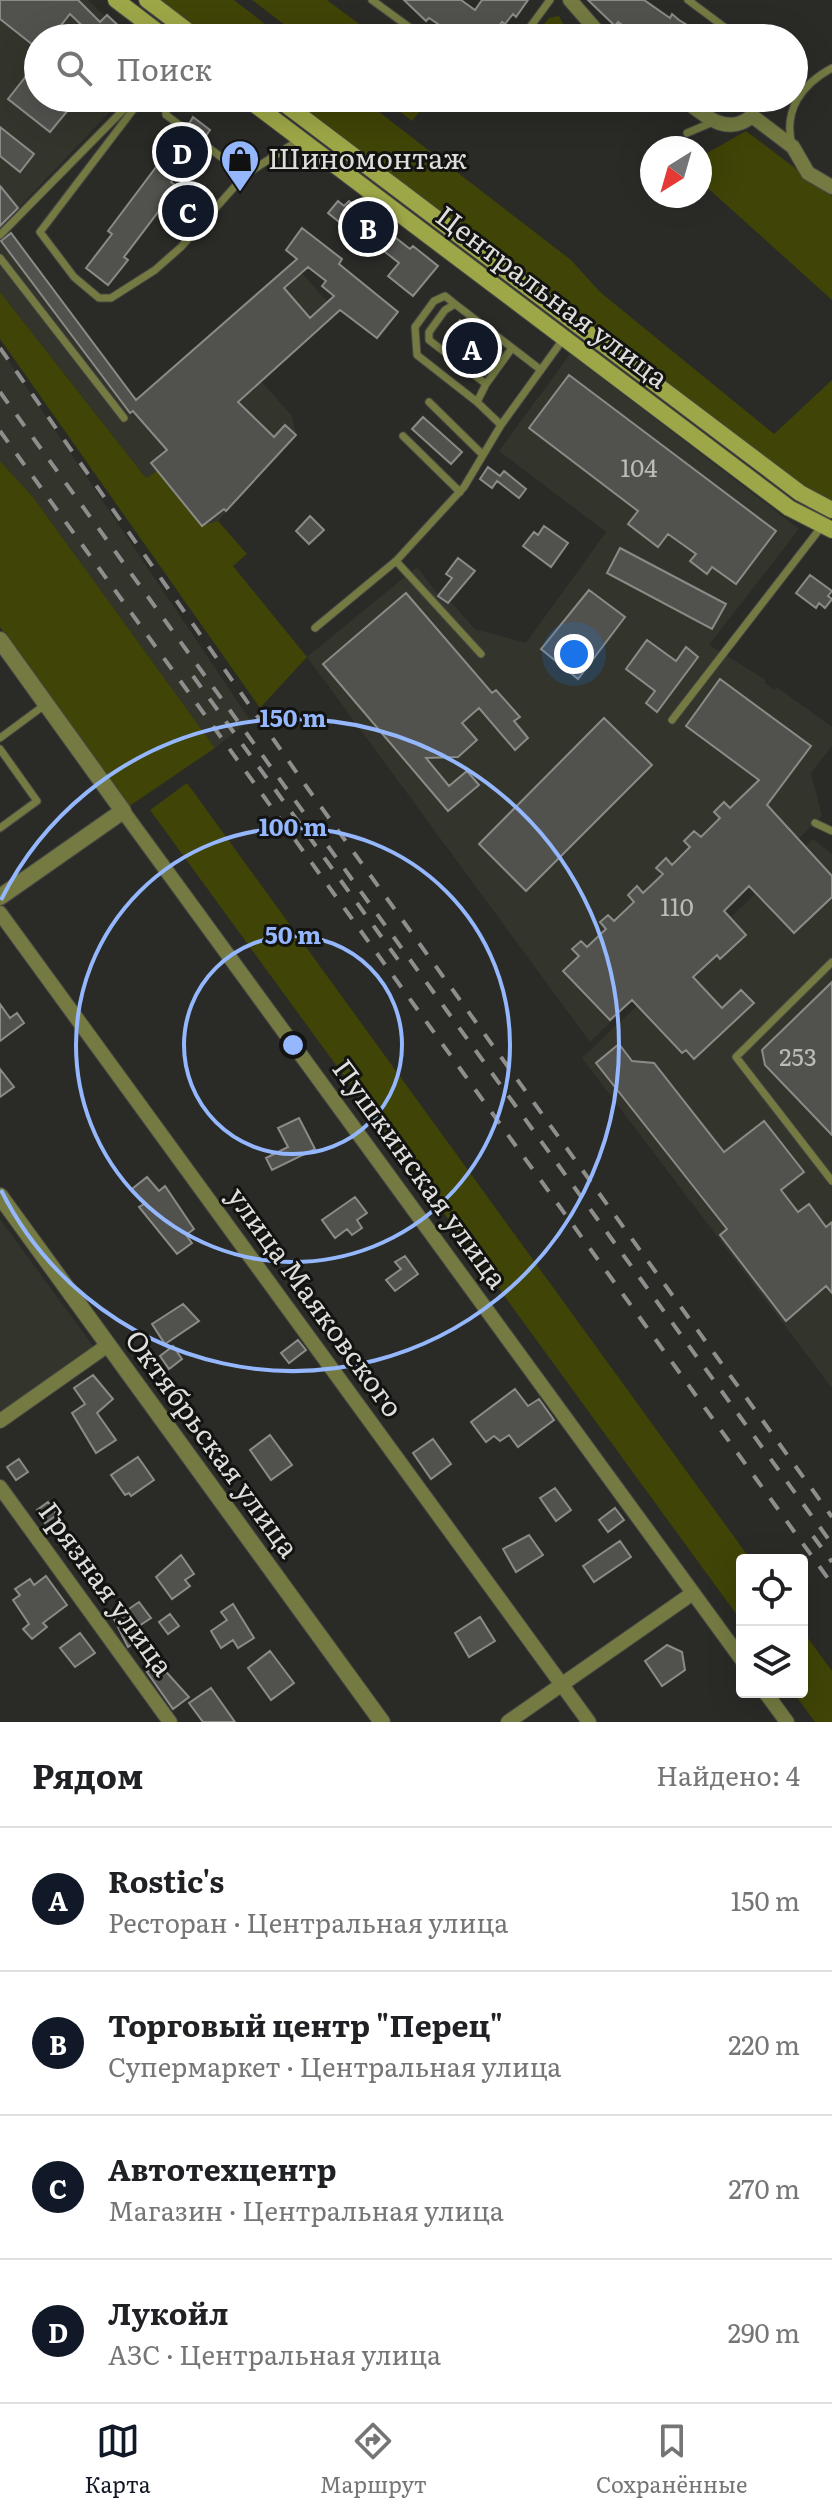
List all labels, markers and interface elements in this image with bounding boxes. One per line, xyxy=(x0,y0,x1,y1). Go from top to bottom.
search box xyxy=(24,24,808,112)
icon: search xyxy=(52,46,96,90)
text: Поиск xyxy=(116,46,212,90)
pin: D xyxy=(156,122,208,182)
place label: Шиномонтаж xyxy=(268,136,467,178)
north arrow xyxy=(640,136,712,208)
shop icon: Шиномонтаж xyxy=(219,138,261,193)
pin: C xyxy=(162,181,214,241)
street label: Центральная улица xyxy=(428,194,678,397)
pin: B xyxy=(342,197,394,257)
pin: A xyxy=(446,318,498,378)
house number: 104 xyxy=(621,449,657,484)
your location xyxy=(554,634,594,674)
text: 150 m xyxy=(260,699,326,734)
text: 100 m xyxy=(259,808,327,843)
house number: 110 xyxy=(660,888,694,923)
text: 50 m xyxy=(265,916,321,951)
centre of rings xyxy=(279,1031,307,1059)
house number: 253 xyxy=(779,1038,817,1073)
street label: Пушкинская улица xyxy=(324,1049,520,1297)
street label: улица Маяковского xyxy=(218,1177,415,1425)
street label: Октябрьская улица xyxy=(116,1320,311,1566)
street label: Грязная улица xyxy=(30,1492,185,1684)
map controls xyxy=(736,1554,808,1698)
button: locate xyxy=(736,1554,808,1626)
button: layers xyxy=(736,1626,808,1698)
text: Рядом xyxy=(32,1749,144,1799)
text: Найдено: 4 xyxy=(656,1755,800,1794)
text: Rostic's xyxy=(108,1858,224,1902)
text: A xyxy=(48,1880,68,1919)
text: 150 m xyxy=(731,1880,800,1919)
text: Ресторан · Центральная улица xyxy=(108,1902,508,1941)
text: Торговый центр "Перец" xyxy=(108,2002,503,2046)
text: B xyxy=(49,2024,67,2063)
text: 220 m xyxy=(728,2024,800,2063)
text: Супермаркет · Центральная улица xyxy=(108,2046,561,2085)
text: Автотехцентр xyxy=(108,2146,337,2190)
text: C xyxy=(49,2168,67,2207)
text: 270 m xyxy=(728,2168,800,2207)
text: Магазин · Центральная улица xyxy=(108,2190,504,2229)
text: Лукойл xyxy=(108,2290,229,2334)
text: D xyxy=(48,2312,68,2351)
text: 290 m xyxy=(728,2312,800,2351)
text: АЗС · Центральная улица xyxy=(108,2334,441,2373)
tab: Карта xyxy=(85,2419,151,2500)
tab: Маршрут xyxy=(320,2419,427,2500)
tab: Сохранённые xyxy=(596,2419,747,2500)

